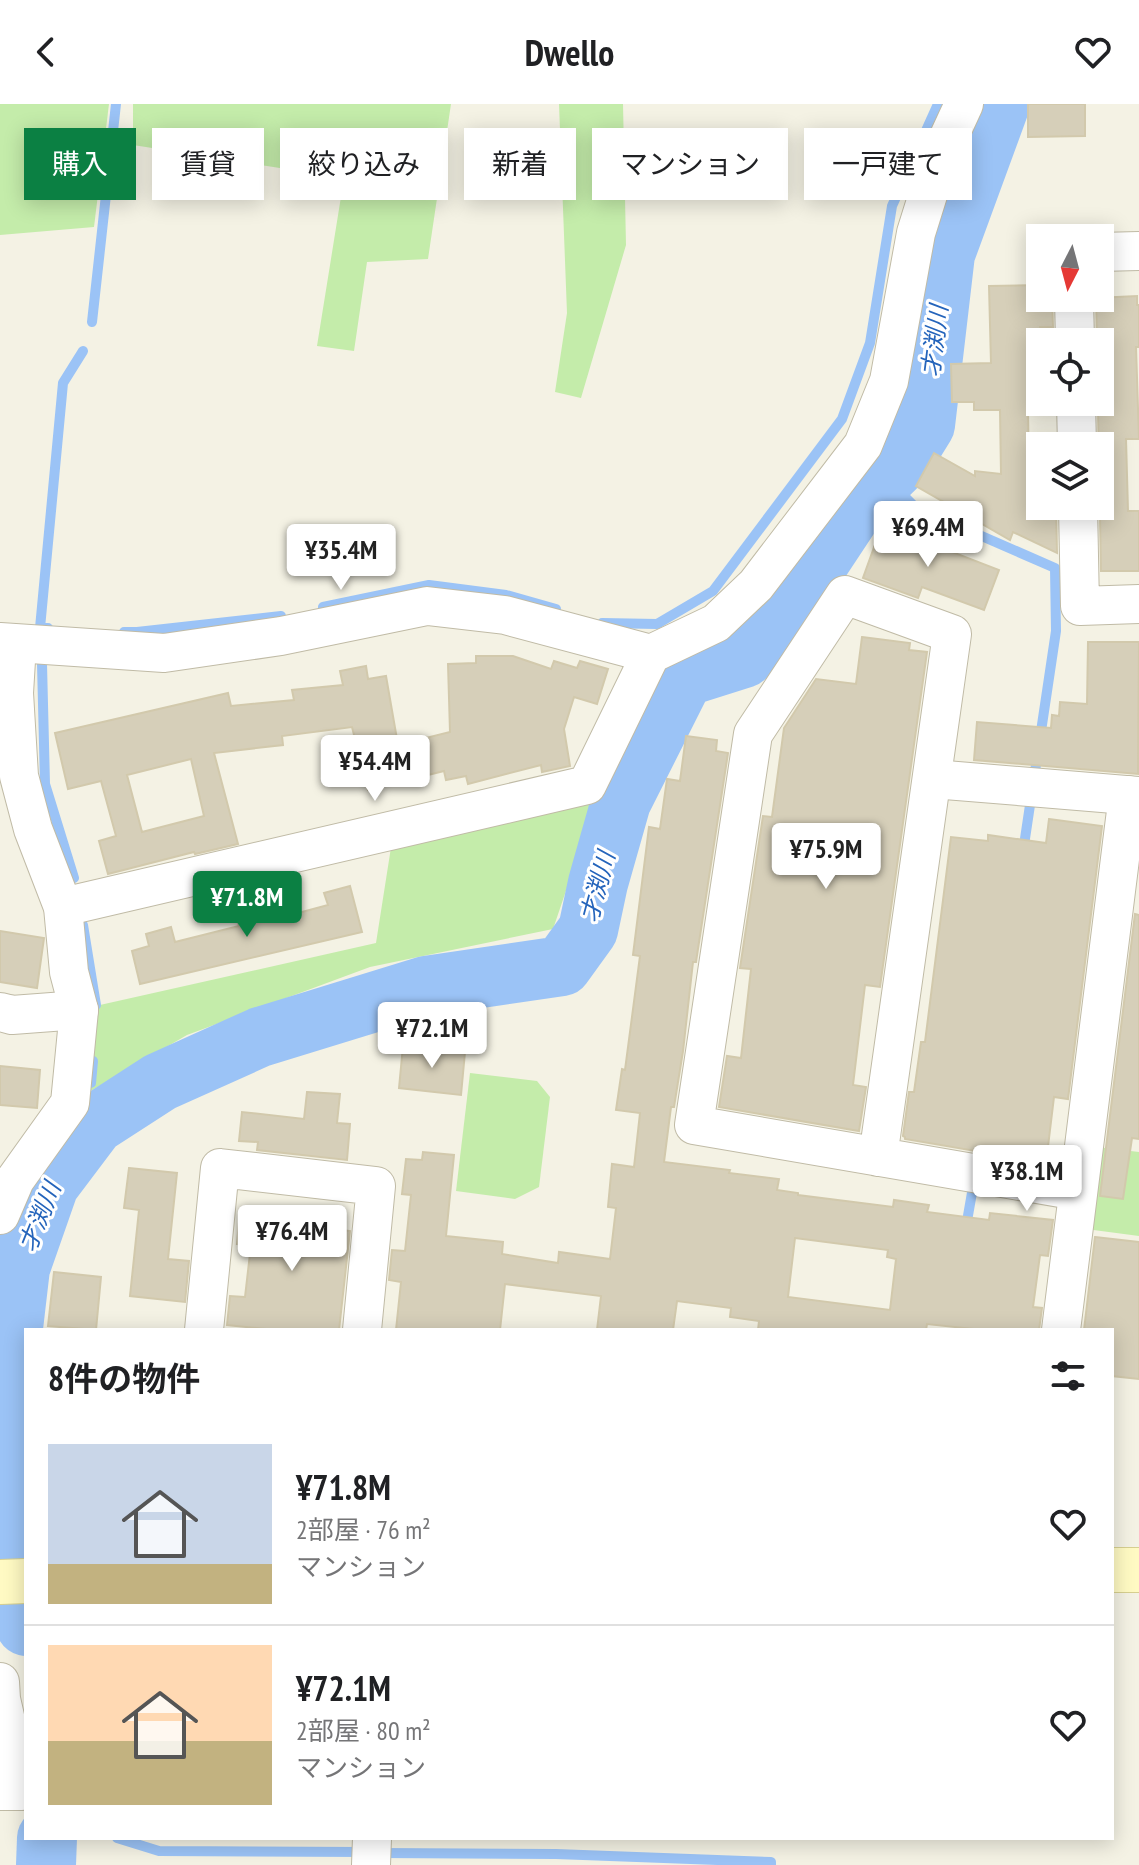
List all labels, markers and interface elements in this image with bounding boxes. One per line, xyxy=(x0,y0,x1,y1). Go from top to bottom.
text: Dwello xyxy=(525,29,614,76)
icon: back xyxy=(24,30,68,74)
icon: heart xyxy=(1071,30,1115,74)
chip: 購入 xyxy=(24,128,136,200)
chip: 賃貸 xyxy=(152,128,264,200)
chip: 絞り込み xyxy=(280,128,448,200)
chip: 新着 xyxy=(464,128,576,200)
chip: マンション xyxy=(592,128,788,200)
chip: 一戸建て xyxy=(804,128,972,200)
north arrow xyxy=(1026,224,1114,312)
map controls xyxy=(1026,224,1114,520)
water label: 才渕川 xyxy=(915,300,955,379)
button: locate xyxy=(1026,328,1114,416)
button: layers xyxy=(1026,432,1114,520)
pin: ¥69.4M xyxy=(863,501,993,569)
text: ¥69.4M xyxy=(892,510,964,543)
pin: ¥35.4M xyxy=(276,524,406,592)
text: ¥35.4M xyxy=(305,533,377,566)
pin: ¥54.4M xyxy=(310,735,440,803)
text: ¥54.4M xyxy=(339,744,411,777)
pin: ¥75.9M xyxy=(761,823,891,891)
text: ¥75.9M xyxy=(790,832,862,865)
water label: 才渕川 xyxy=(573,845,623,926)
pin: ¥71.8M xyxy=(182,871,312,939)
text: ¥71.8M xyxy=(211,880,283,913)
pin: ¥72.1M xyxy=(367,1002,497,1070)
text: ¥72.1M xyxy=(396,1011,468,1044)
pin: ¥38.1M xyxy=(962,1145,1092,1213)
text: ¥38.1M xyxy=(991,1154,1063,1187)
water label: 才渕川 xyxy=(12,1175,69,1256)
pin: ¥76.4M xyxy=(227,1205,357,1273)
text: ¥76.4M xyxy=(256,1214,328,1247)
icon: filters xyxy=(1046,1354,1090,1398)
text: 8件の物件 xyxy=(48,1356,200,1400)
text: ¥71.8M xyxy=(296,1465,391,1509)
icon: home xyxy=(112,1476,208,1572)
icon: heart xyxy=(1046,1502,1090,1546)
text: 2部屋 · 76 m² xyxy=(296,1513,431,1546)
text: マンション xyxy=(296,1550,426,1583)
text: ¥72.1M xyxy=(296,1666,391,1710)
icon: home xyxy=(112,1677,208,1773)
icon: heart xyxy=(1046,1703,1090,1747)
text: 2部屋 · 80 m² xyxy=(296,1714,431,1747)
text: マンション xyxy=(296,1751,426,1784)

